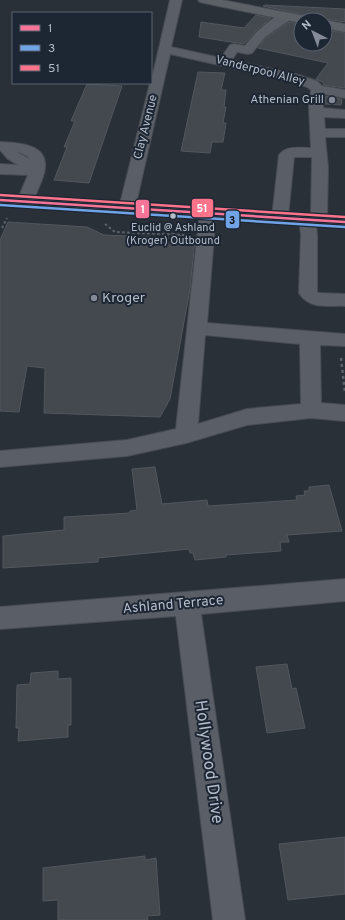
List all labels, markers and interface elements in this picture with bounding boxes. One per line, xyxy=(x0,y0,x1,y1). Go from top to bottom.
legend xyxy=(12,12,152,84)
north arrow xyxy=(293,12,333,52)
text: N xyxy=(299,17,315,33)
text: 1 xyxy=(48,21,52,37)
text: 3 xyxy=(48,41,55,57)
street label: Vanderpool Alley xyxy=(214,52,306,90)
text: 51 xyxy=(48,61,60,77)
place label: Athenian Grill xyxy=(250,92,324,108)
street label: Clay Avenue xyxy=(130,93,162,161)
marker: Athenian Grill xyxy=(327,95,337,105)
line badge: 51 xyxy=(191,198,214,218)
line badge: 1 xyxy=(135,199,150,219)
text: 51 xyxy=(196,202,208,216)
text: 1 xyxy=(141,203,145,217)
line badge: 3 xyxy=(225,210,240,229)
marker: Euclid @ Ashland (Kroger) Outbound xyxy=(168,211,178,221)
text: 3 xyxy=(229,214,235,228)
place label: Euclid @ Ashland (Kroger) Outbound xyxy=(126,221,220,248)
place label: Kroger xyxy=(102,290,146,307)
marker: Kroger xyxy=(89,293,99,303)
street label: Ashland Terrace xyxy=(122,592,224,618)
street label: Hollywood Drive xyxy=(188,699,228,825)

